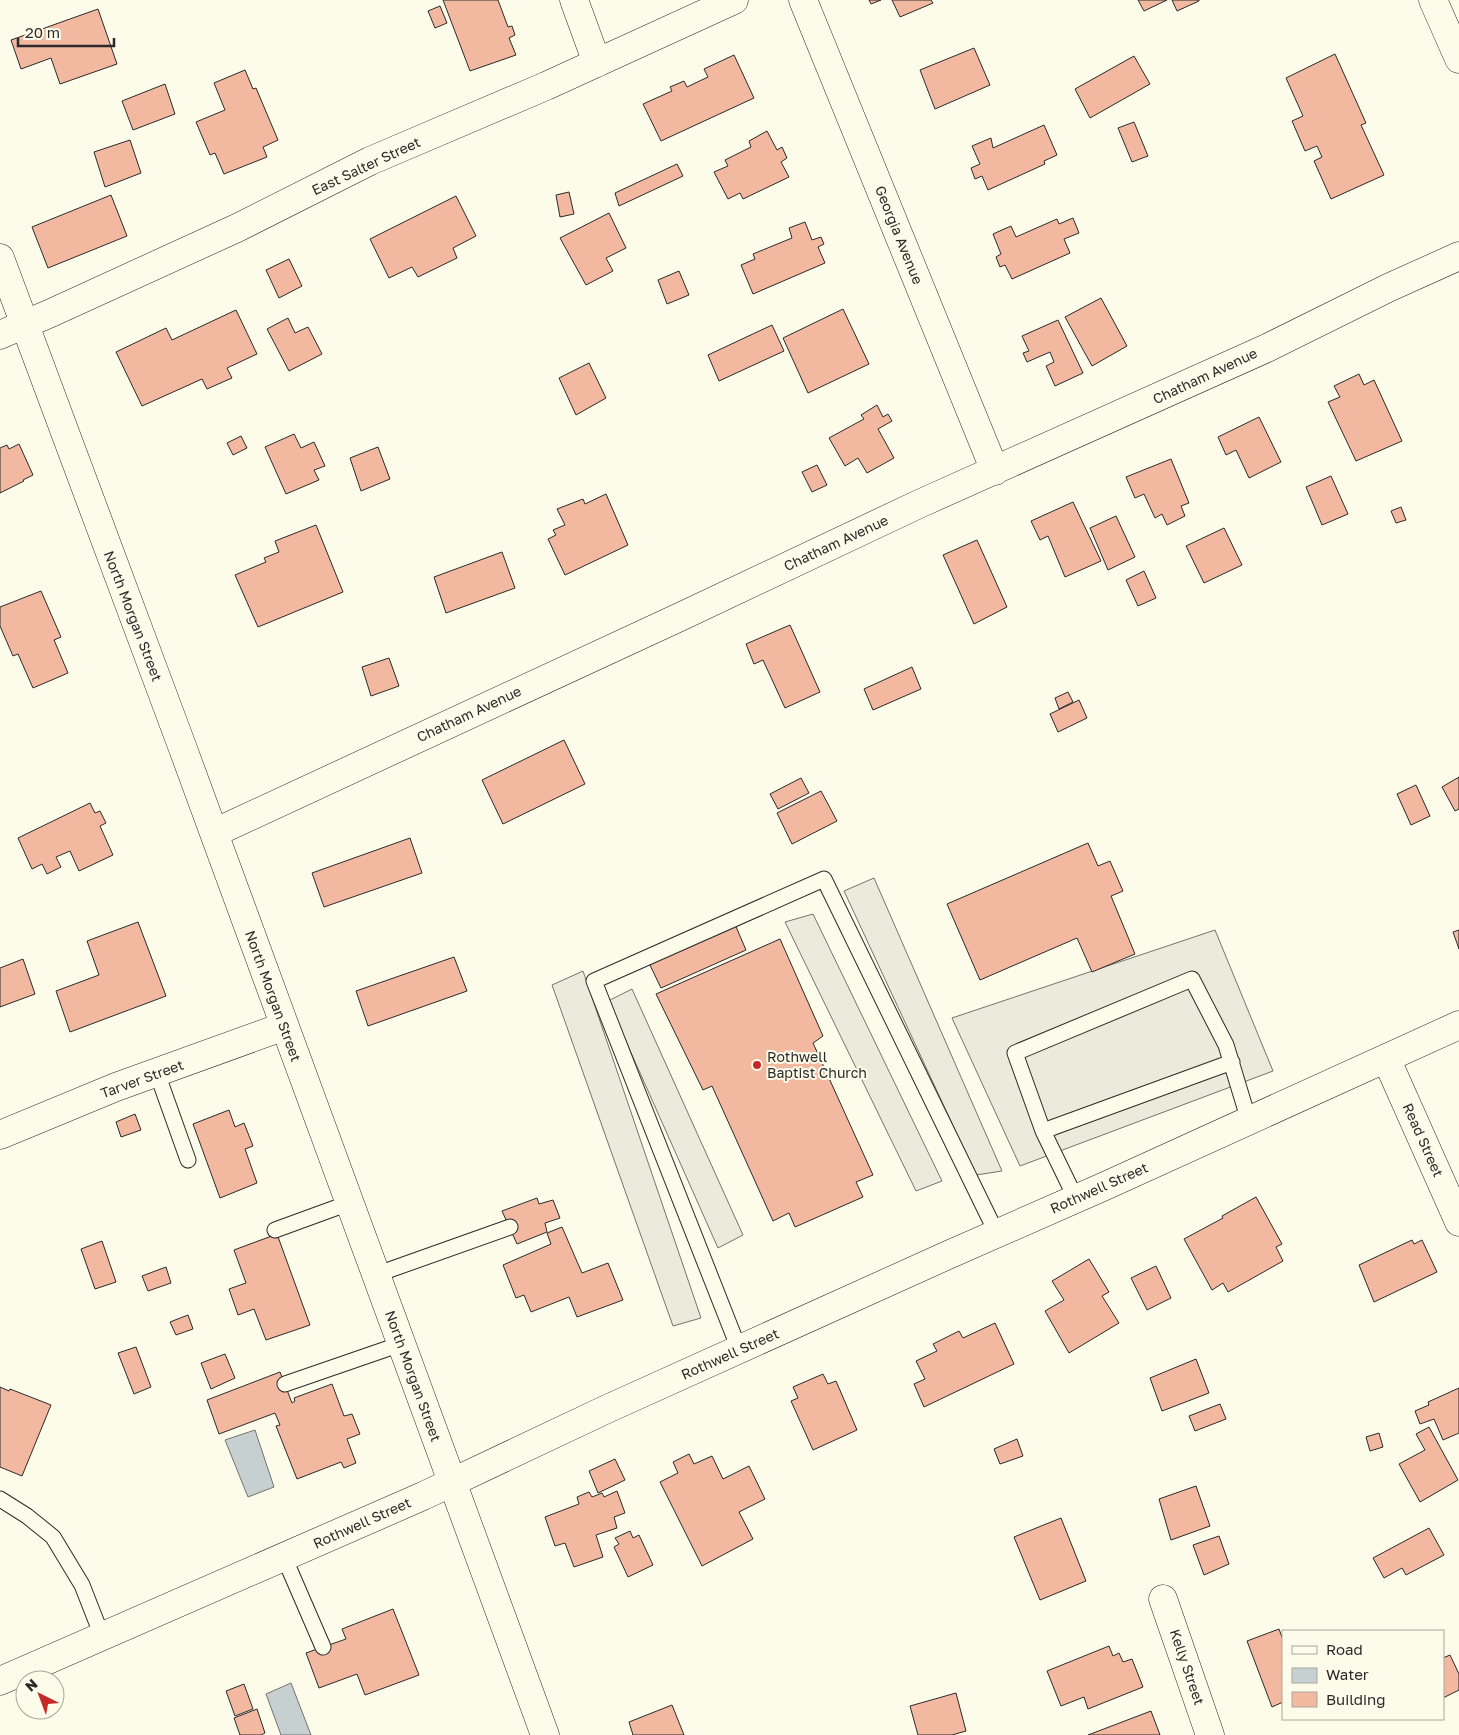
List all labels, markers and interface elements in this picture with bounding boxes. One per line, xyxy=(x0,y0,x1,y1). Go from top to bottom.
scale bar xyxy=(18,15,114,47)
text: 20 m xyxy=(25,23,60,41)
street label: East Salter Street xyxy=(309,133,423,198)
street label: Georgia Avenue xyxy=(872,183,927,287)
street label: Chatham Avenue xyxy=(1150,344,1260,407)
street label: Chatham Avenue xyxy=(781,511,891,574)
street label: North Morgan Street xyxy=(101,548,166,683)
street label: Chatham Avenue xyxy=(414,682,524,745)
street label: North Morgan Street xyxy=(242,928,305,1064)
place label: Rothwell Baptist Church xyxy=(767,1048,867,1081)
street label: Tarver Street xyxy=(98,1056,186,1101)
marker: Rothwell Baptist Church xyxy=(751,1059,763,1071)
street label: Read Street xyxy=(1400,1100,1447,1179)
street label: Rothwell Street xyxy=(1047,1158,1150,1217)
street label: North Morgan Street xyxy=(382,1308,445,1444)
street label: Rothwell Street xyxy=(678,1324,781,1383)
street label: Rothwell Street xyxy=(310,1493,413,1552)
street label: Kelly Street xyxy=(1167,1627,1208,1707)
legend xyxy=(1282,1630,1444,1720)
text: Road xyxy=(1326,1640,1363,1658)
text: Water xyxy=(1326,1665,1369,1683)
north arrow xyxy=(15,1670,65,1720)
text: N xyxy=(21,1675,41,1695)
text: Building xyxy=(1326,1690,1386,1708)

